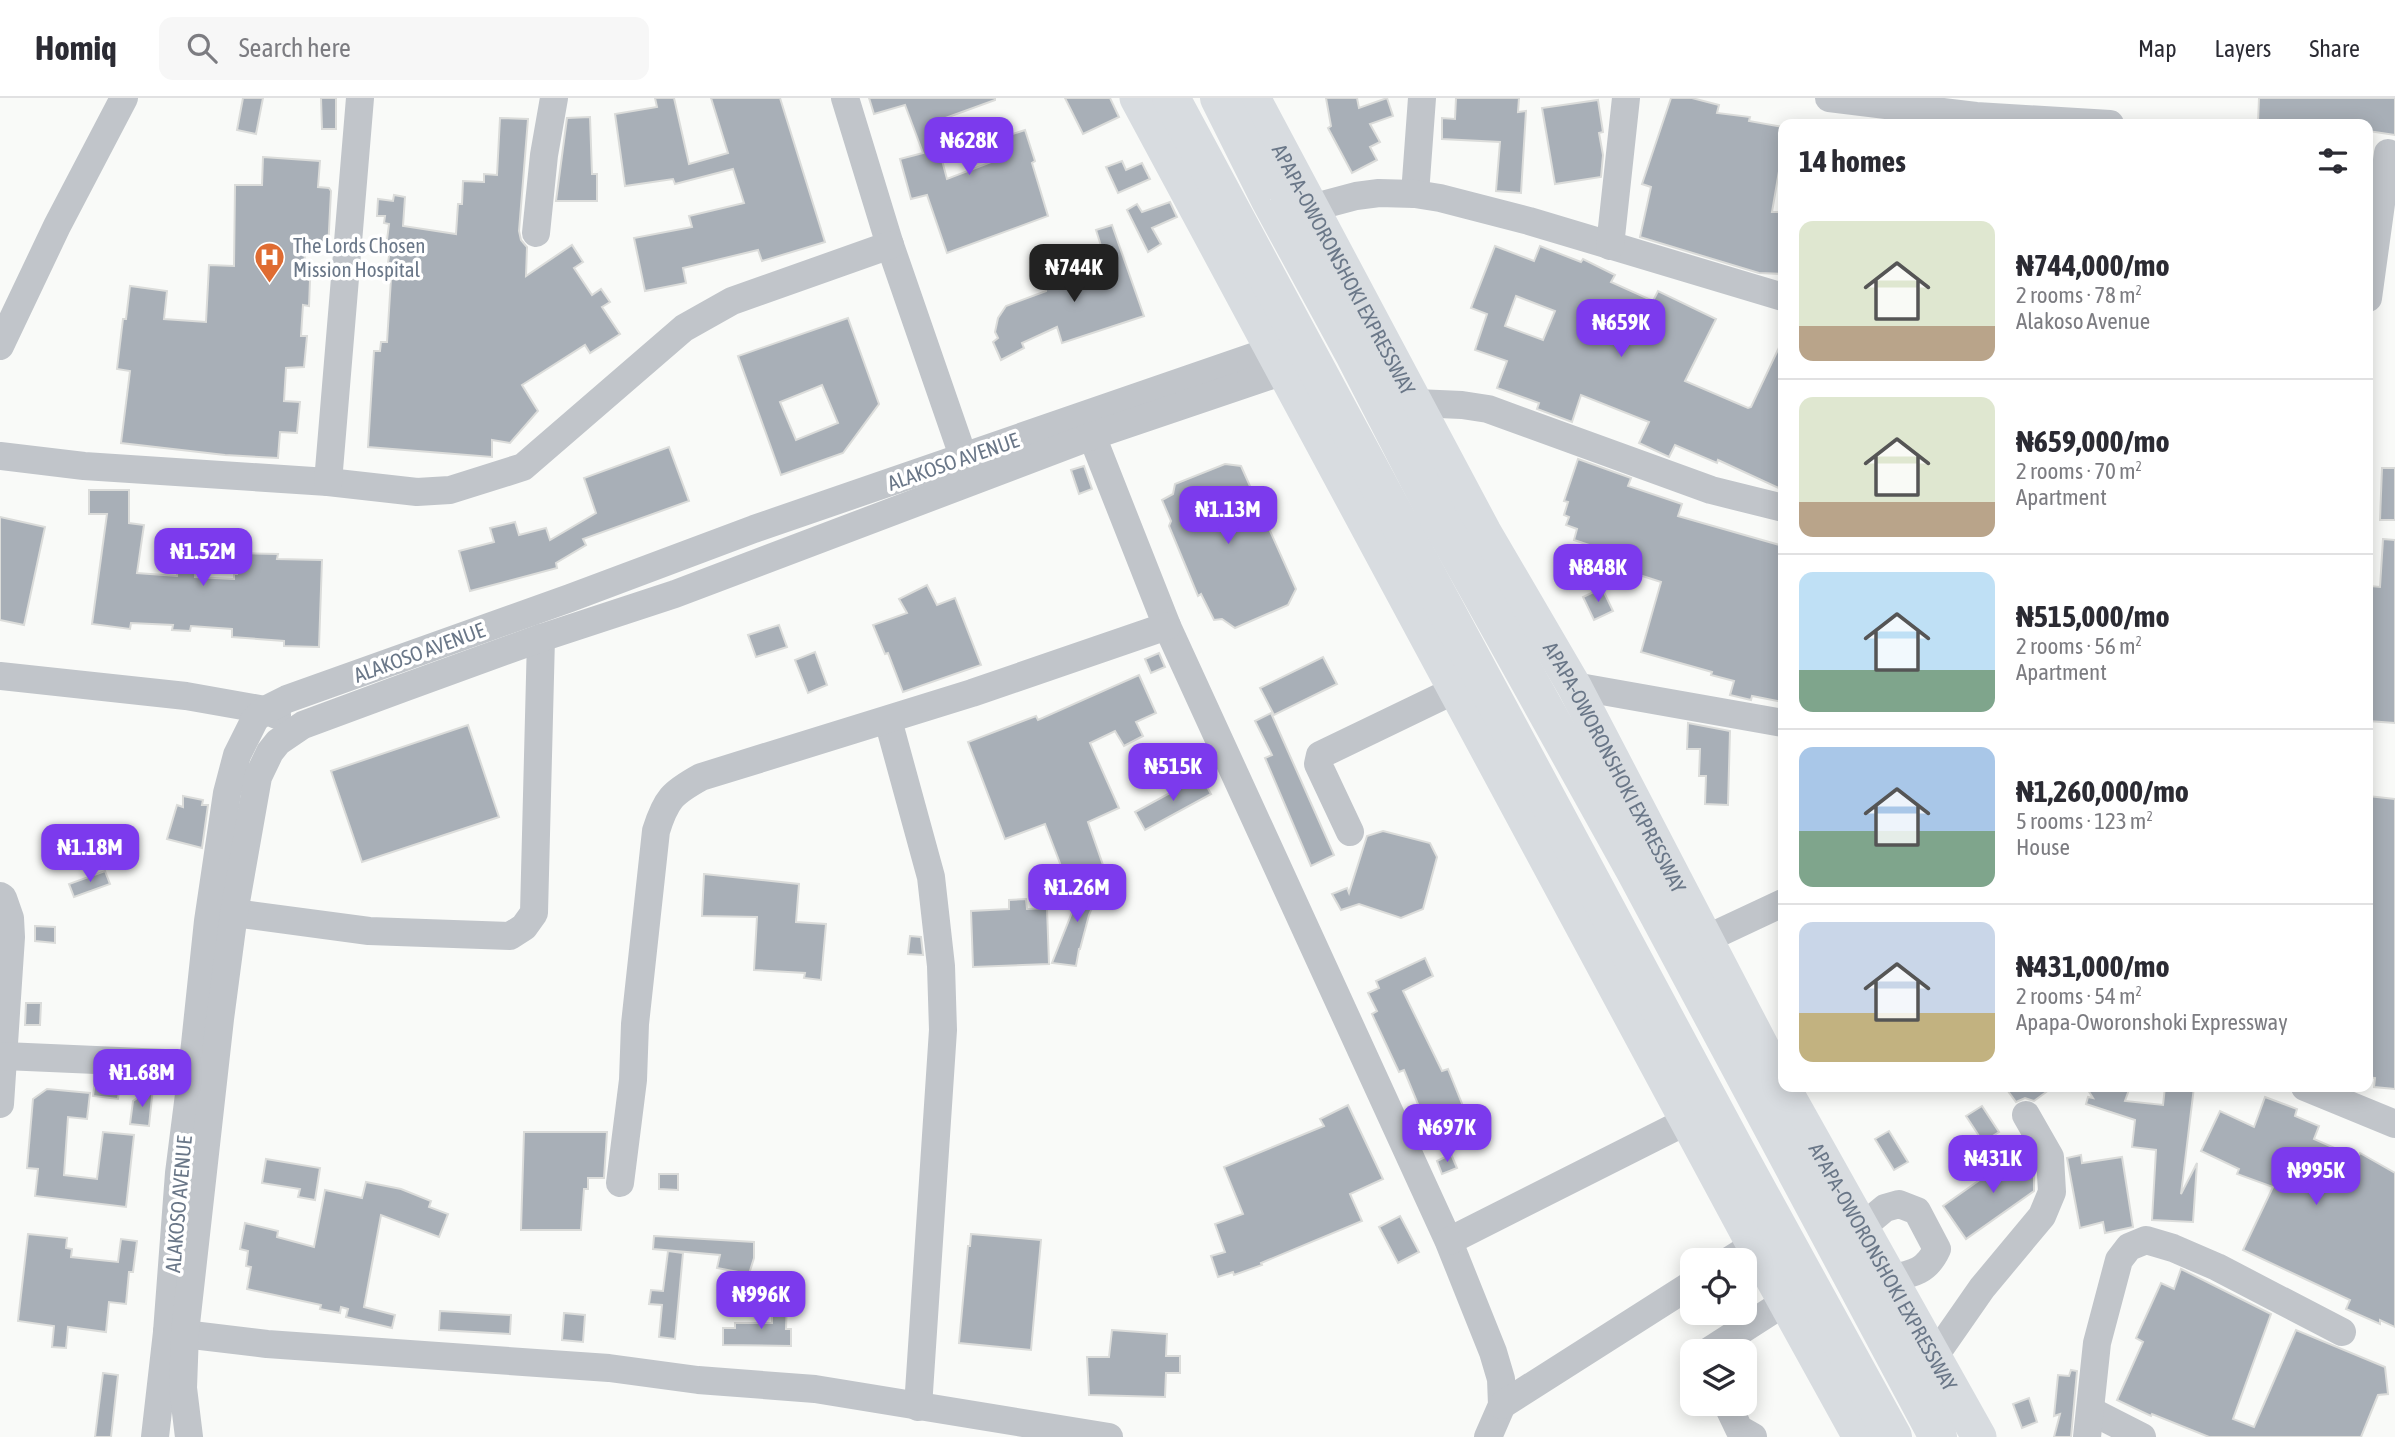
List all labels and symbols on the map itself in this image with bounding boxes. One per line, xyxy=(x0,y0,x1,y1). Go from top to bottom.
pin: ₦628K xyxy=(920,118,1018,177)
street label: APAPA-OWORONSHOKI EXPRESSWAY xyxy=(1268,140,1421,399)
place label: The Lords Chosen Mission Hospital xyxy=(293,233,425,281)
hospital icon: The Lords Chosen Mission Hospital xyxy=(253,240,287,284)
pin: ₦744K xyxy=(1025,244,1123,304)
pin: ₦659K xyxy=(1572,300,1670,359)
street label: ALAKOSO AVENUE xyxy=(884,427,1022,495)
pin: ₦1.13M xyxy=(1171,486,1285,546)
pin: ₦1.52M xyxy=(146,528,260,588)
pin: ₦848K xyxy=(1549,545,1647,604)
street label: ALAKOSO AVENUE xyxy=(350,617,488,687)
street label: APAPA-OWORONSHOKI EXPRESSWAY xyxy=(1539,637,1692,897)
pin: ₦515K xyxy=(1124,744,1222,803)
pin: ₦1.18M xyxy=(33,824,147,884)
pin: ₦1.26M xyxy=(1020,864,1134,924)
pin: ₦1.68M xyxy=(85,1049,199,1109)
pin: ₦697K xyxy=(1398,1104,1496,1164)
street label: ALAKOSO AVENUE xyxy=(160,1134,196,1274)
pin: ₦431K xyxy=(1944,1136,2042,1195)
street label: APAPA-OWORONSHOKI EXPRESSWAY xyxy=(1805,1138,1963,1395)
pin: ₦995K xyxy=(2267,1148,2365,1207)
pin: ₦996K xyxy=(712,1272,810,1331)

